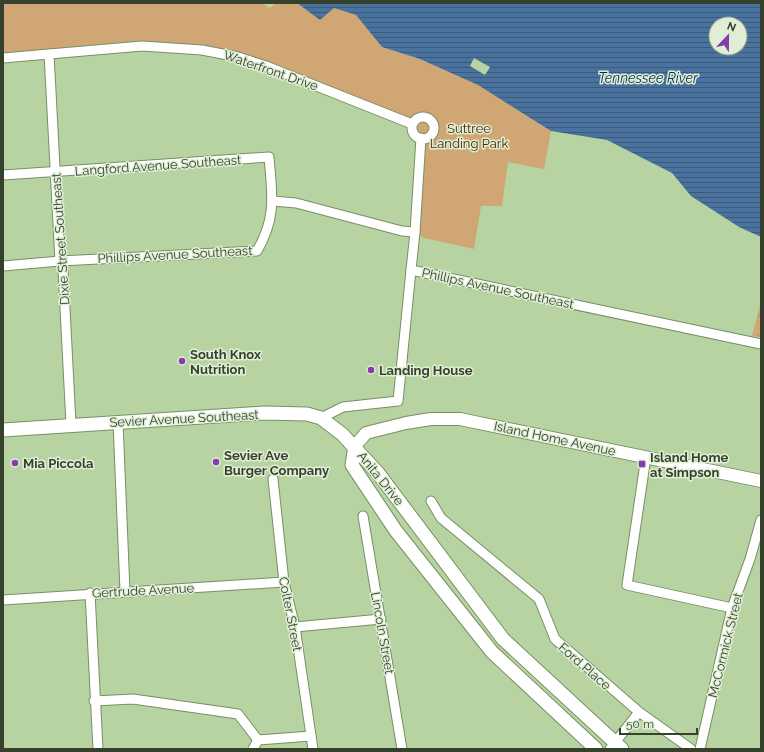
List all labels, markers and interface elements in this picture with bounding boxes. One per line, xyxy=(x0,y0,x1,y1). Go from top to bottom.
north arrow xyxy=(708,16,748,56)
text: N xyxy=(725,20,738,35)
street label: Waterfront Drive xyxy=(222,47,320,94)
water label: Tennessee River xyxy=(598,70,699,86)
park label: Suttree Landing Park xyxy=(430,121,508,151)
street label: Langford Avenue Southeast xyxy=(74,152,243,179)
street label: Dixie Street Southeast xyxy=(48,172,73,306)
street label: Phillips Avenue Southeast xyxy=(97,243,254,266)
street label: Phillips Avenue Southeast xyxy=(420,265,576,312)
place label: South Knox Nutrition xyxy=(190,347,261,377)
marker: South Knox Nutrition xyxy=(177,356,187,366)
place label: Landing House xyxy=(379,363,473,378)
marker: Landing House xyxy=(366,365,376,375)
street label: Sevier Avenue Southeast xyxy=(109,407,260,430)
street label: Island Home Avenue xyxy=(493,418,618,459)
place label: Sevier Ave Burger Company xyxy=(224,448,329,478)
street label: Anita Drive xyxy=(354,448,407,509)
place label: Island Home at Simpson xyxy=(650,450,729,480)
place label: Mia Piccola xyxy=(23,456,94,471)
marker: Sevier Ave Burger Company xyxy=(211,457,221,467)
marker: Mia Piccola xyxy=(10,458,20,468)
marker: Island Home at Simpson xyxy=(637,459,647,469)
street label: Colter Street xyxy=(276,576,305,653)
street label: Gertrude Avenue xyxy=(92,580,195,601)
street label: McCormick Street xyxy=(705,590,746,699)
street label: Lincoln Street xyxy=(368,591,397,676)
street label: Ford Place xyxy=(556,640,614,693)
scale bar xyxy=(620,710,697,736)
text: 50 m xyxy=(626,717,654,731)

